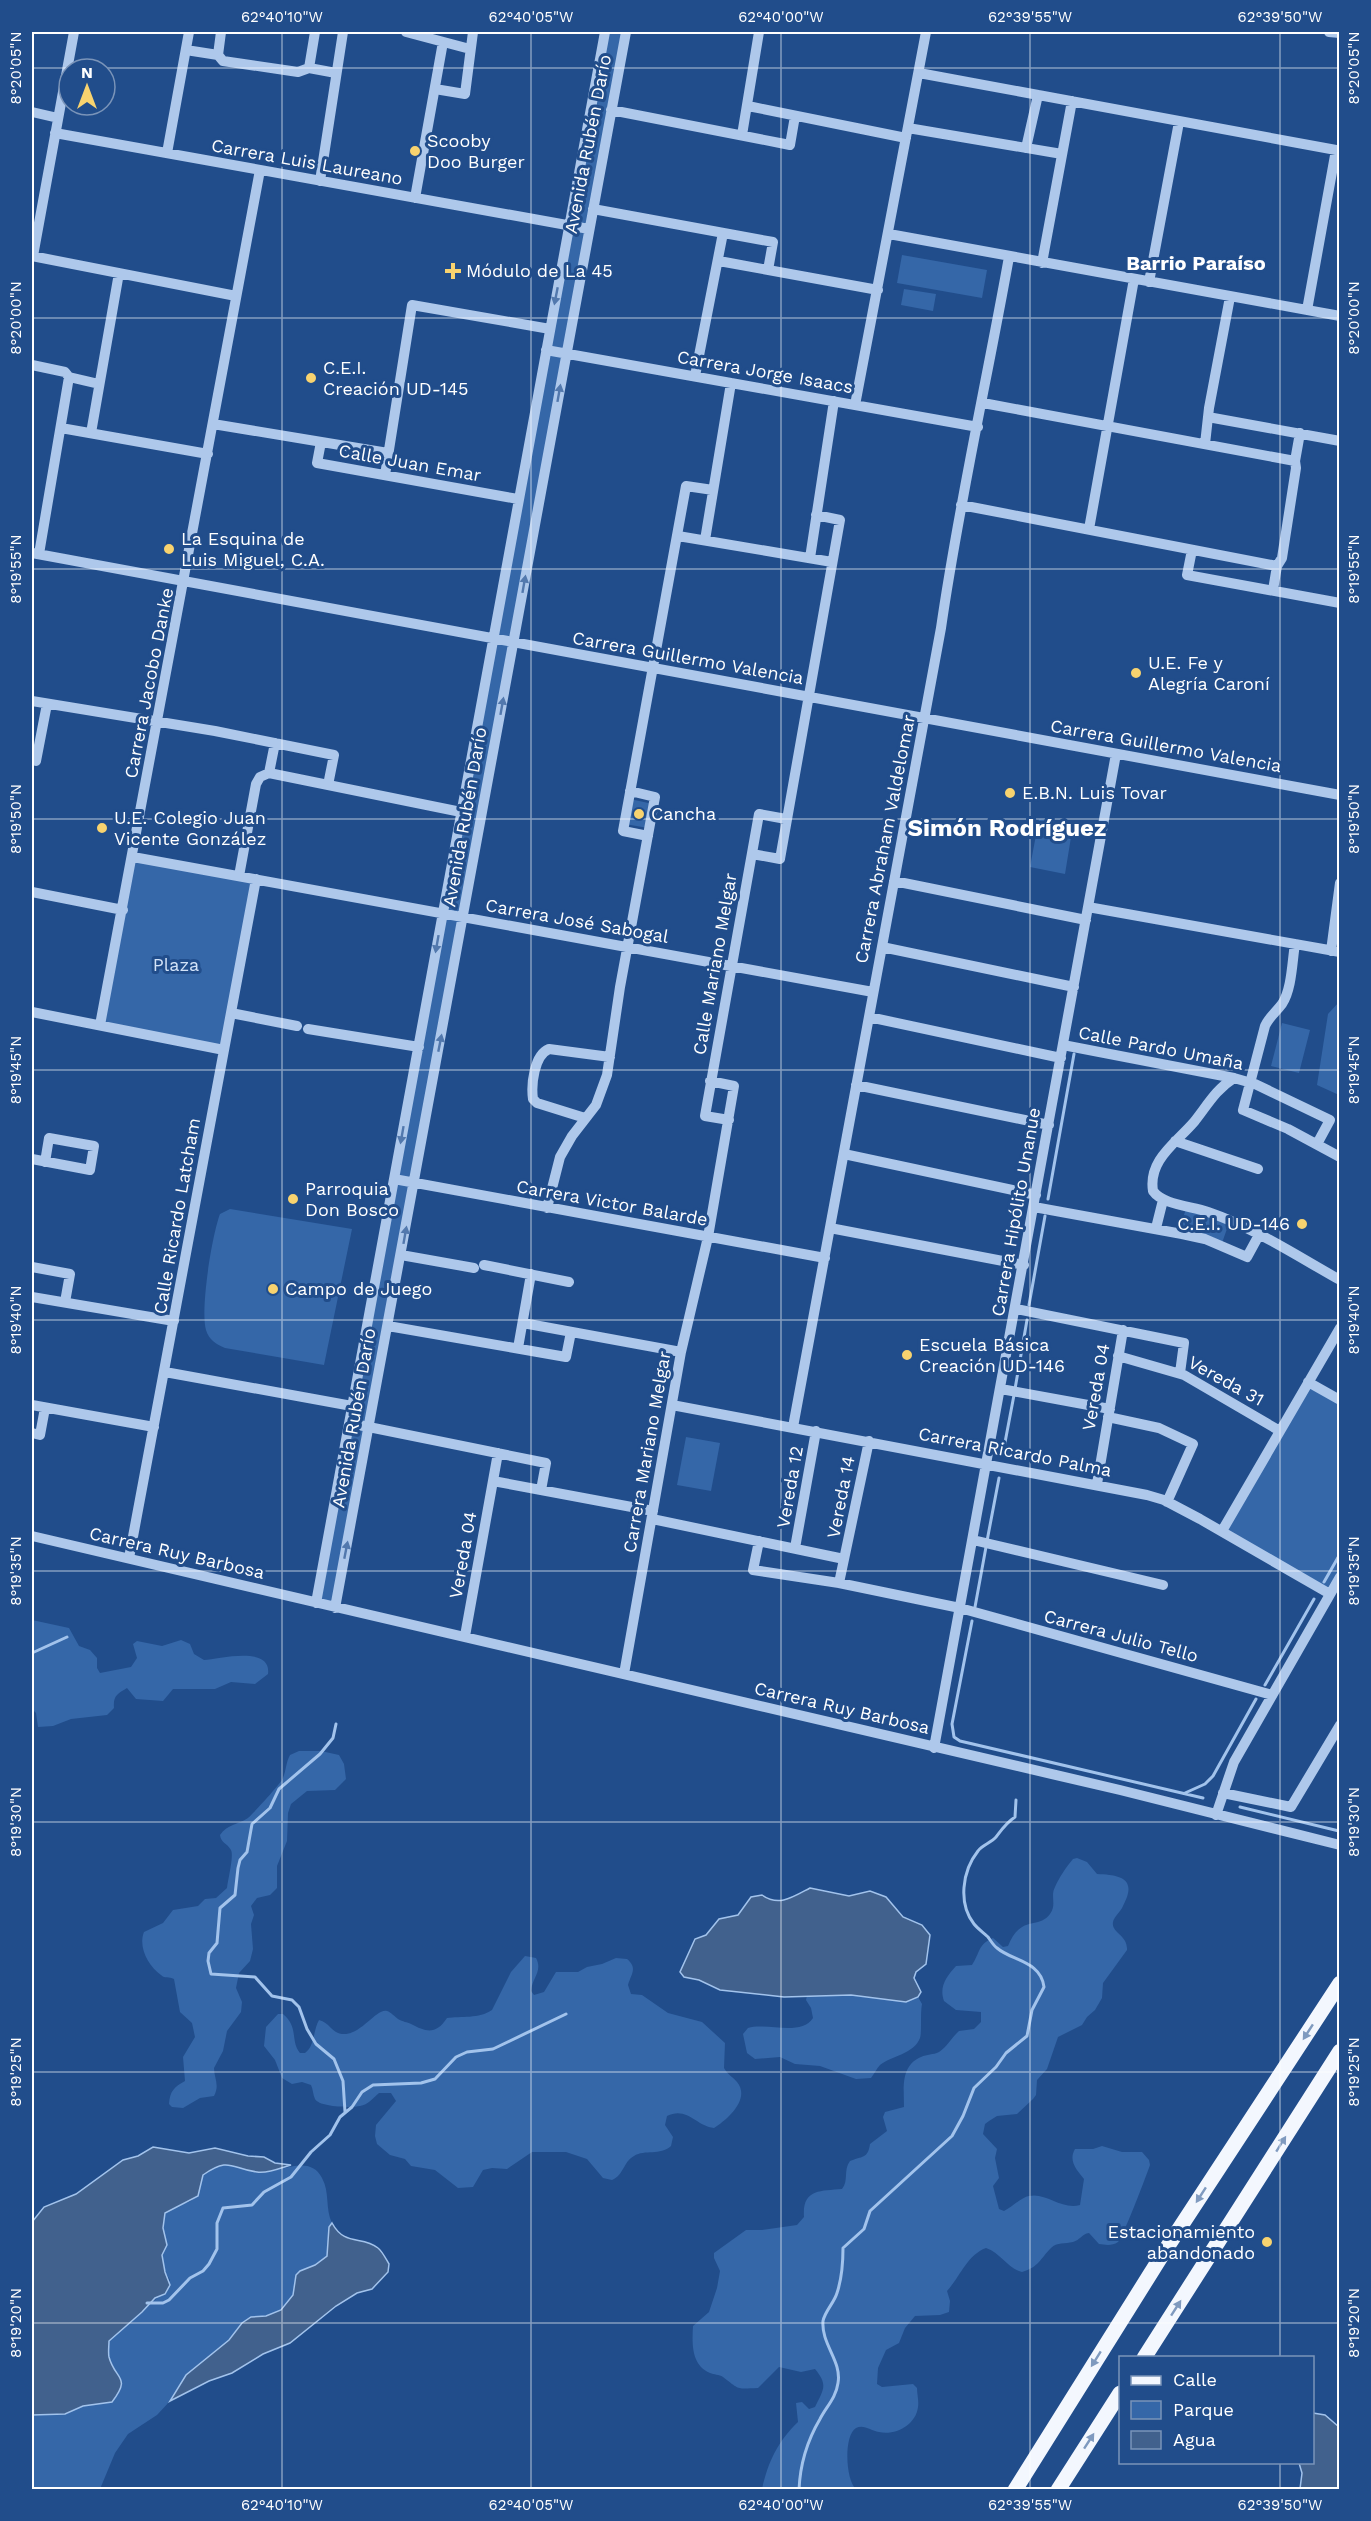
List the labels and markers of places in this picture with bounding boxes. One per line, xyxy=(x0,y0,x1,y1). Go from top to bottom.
place label: Scooby Doo Burger xyxy=(427,130,525,172)
marker: Scooby Doo Burger xyxy=(408,144,422,158)
place label: Módulo de La 45 xyxy=(466,260,613,281)
marker: Módulo de La 45 xyxy=(444,262,462,280)
place label: C.E.I. Creación UD-145 xyxy=(323,357,469,399)
marker: C.E.I. Creación UD-145 xyxy=(304,371,318,385)
place label: La Esquina de Luis Miguel, C.A. xyxy=(181,528,325,570)
marker: La Esquina de Luis Miguel, C.A. xyxy=(162,542,176,556)
place label: U.E. Fe y Alegría Caroní xyxy=(1148,652,1270,694)
marker: U.E. Fe y Alegría Caroní xyxy=(1129,666,1143,680)
place label: E.B.N. Luis Tovar xyxy=(1022,782,1167,803)
marker: E.B.N. Luis Tovar xyxy=(1003,786,1017,800)
place label: Cancha xyxy=(651,803,716,824)
place label: U.E. Colegio Juan Vicente González xyxy=(114,807,266,849)
marker: Cancha xyxy=(632,807,646,821)
marker: U.E. Colegio Juan Vicente González xyxy=(95,821,109,835)
place label: Parroquia Don Bosco xyxy=(305,1178,399,1220)
marker: Parroquia Don Bosco xyxy=(286,1192,300,1206)
place label: C.E.I. UD-146 xyxy=(1177,1213,1290,1234)
marker: C.E.I. UD-146 xyxy=(1295,1217,1309,1231)
place label: Campo de Juego xyxy=(285,1278,432,1299)
marker: Campo de Juego xyxy=(266,1282,280,1296)
place label: Escuela Básica Creación UD-146 xyxy=(919,1334,1065,1376)
marker: Escuela Básica Creación UD-146 xyxy=(900,1348,914,1362)
place label: Estacionamiento abandonado xyxy=(1108,2221,1255,2263)
marker: Estacionamiento abandonado xyxy=(1260,2235,1274,2249)

